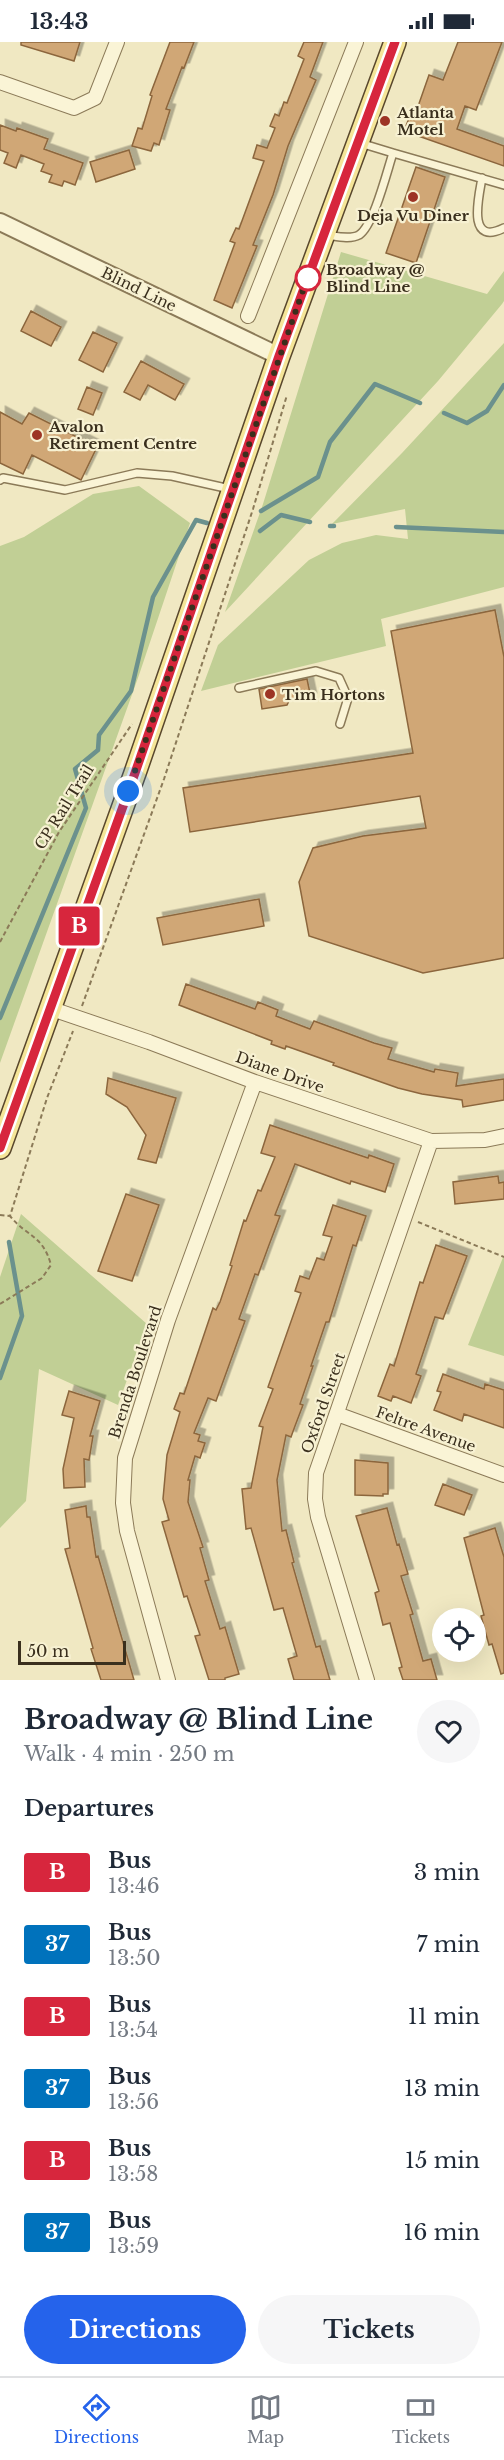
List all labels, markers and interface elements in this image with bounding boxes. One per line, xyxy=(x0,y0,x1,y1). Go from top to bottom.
text: 13:43 xyxy=(30,8,88,35)
place label: Atlanta Motel xyxy=(396,103,454,139)
marker: Atlanta Motel xyxy=(378,114,392,128)
marker: Deja Vu Diner xyxy=(406,190,420,204)
place label: Deja Vu Diner xyxy=(357,206,469,225)
place label: Broadway @ Blind Line xyxy=(326,260,425,296)
street label: Blind Line xyxy=(98,263,180,315)
marker: Broadway @ Blind Line xyxy=(295,265,321,291)
place label: Avalon Retirement Centre xyxy=(48,417,197,453)
marker: Avalon Retirement Centre xyxy=(30,428,44,442)
place label: Tim Hortons xyxy=(282,685,385,704)
marker: Tim Hortons xyxy=(263,687,277,701)
street label: CP Rail Trail xyxy=(30,761,98,853)
your location xyxy=(113,776,143,806)
line badge: B xyxy=(60,906,98,946)
text: B xyxy=(71,913,87,939)
street label: Diane Drive xyxy=(233,1047,327,1097)
street label: Brenda Boulevard xyxy=(104,1303,166,1441)
street label: Oxford Street xyxy=(297,1350,349,1456)
street label: Feltre Avenue xyxy=(373,1402,479,1456)
map controls xyxy=(432,1608,486,1662)
button: locate xyxy=(432,1608,486,1662)
scale bar xyxy=(18,1638,126,1666)
text: 50 m xyxy=(27,1641,69,1661)
button: heart xyxy=(417,1700,480,1763)
text: Broadway @ Blind Line xyxy=(24,1702,373,1737)
text: Walk · 4 min · 250 m xyxy=(24,1742,234,1766)
text: Departures xyxy=(24,1795,154,1822)
text: Bus xyxy=(108,1847,151,1874)
text: B xyxy=(49,1859,65,1885)
text: 3 min xyxy=(414,1859,480,1886)
text: 13:46 xyxy=(108,1874,160,1898)
text: Bus xyxy=(108,1919,151,1946)
text: 37 xyxy=(45,1931,69,1957)
text: 7 min xyxy=(416,1931,480,1958)
text: 13:50 xyxy=(108,1946,161,1970)
text: Bus xyxy=(108,1991,151,2018)
text: B xyxy=(49,2003,65,2029)
text: 11 min xyxy=(408,2003,480,2030)
text: 13:54 xyxy=(108,2018,158,2042)
text: Bus xyxy=(108,2063,151,2090)
text: 37 xyxy=(45,2075,69,2101)
text: 13 min xyxy=(404,2075,480,2102)
text: 13:56 xyxy=(108,2090,159,2114)
text: Bus xyxy=(108,2135,151,2162)
text: B xyxy=(49,2147,65,2173)
text: 15 min xyxy=(405,2147,480,2174)
text: 13:58 xyxy=(108,2162,158,2186)
text: Bus xyxy=(108,2207,151,2234)
text: 37 xyxy=(45,2219,69,2245)
text: 16 min xyxy=(403,2219,480,2246)
text: 13:59 xyxy=(108,2234,159,2258)
button: Directions xyxy=(24,2295,246,2364)
button: Tickets xyxy=(258,2295,480,2364)
tab: Directions xyxy=(54,2391,139,2447)
tab: Map xyxy=(247,2391,284,2447)
tab: Tickets xyxy=(392,2391,450,2447)

